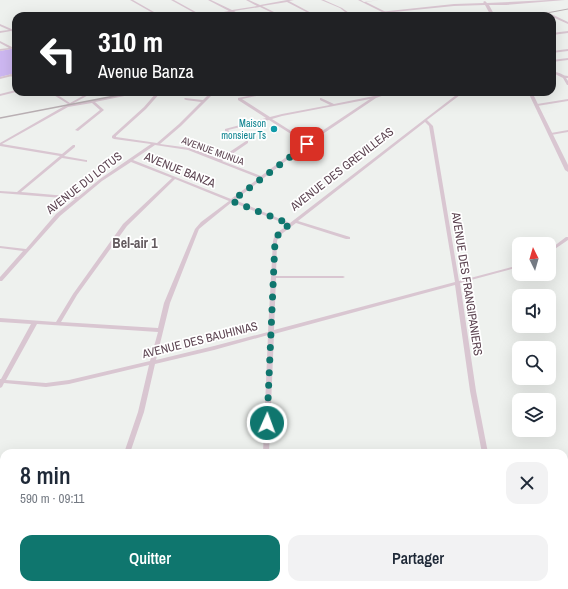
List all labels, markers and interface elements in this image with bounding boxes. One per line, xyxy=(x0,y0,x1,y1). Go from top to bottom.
text: 310 m xyxy=(98,23,163,61)
icon: left xyxy=(32,28,84,80)
text: Avenue Banza xyxy=(98,59,194,84)
place label: Maison monsieur Ts xyxy=(221,117,266,142)
street label: AVENUE DES GREVILLEAS xyxy=(286,123,397,215)
marker: Maison monsieur Ts xyxy=(269,124,279,134)
pin xyxy=(290,127,324,161)
street label: AVENUE MUNUA xyxy=(179,133,246,168)
icon: arrive xyxy=(296,133,318,155)
street label: AVENUE DU LOTUS xyxy=(42,148,126,218)
street label: AVENUE BANZA xyxy=(141,148,218,192)
street label: AVENUE DES FRANGIPANIERS xyxy=(448,210,486,357)
district label: Bel-air 1 xyxy=(112,234,158,252)
north arrow xyxy=(512,237,556,281)
map controls xyxy=(512,237,556,437)
button: sound xyxy=(512,289,556,333)
street label: AVENUE DES BAUHINIAS xyxy=(140,318,260,362)
button: search xyxy=(512,341,556,385)
button: layers xyxy=(512,393,556,437)
position arrow xyxy=(246,402,288,444)
text: 8 min xyxy=(20,459,71,491)
button: close xyxy=(506,462,548,504)
text: 590 m · 09:11 xyxy=(20,490,84,507)
button: Quitter xyxy=(20,535,280,581)
button: Partager xyxy=(288,535,548,581)

